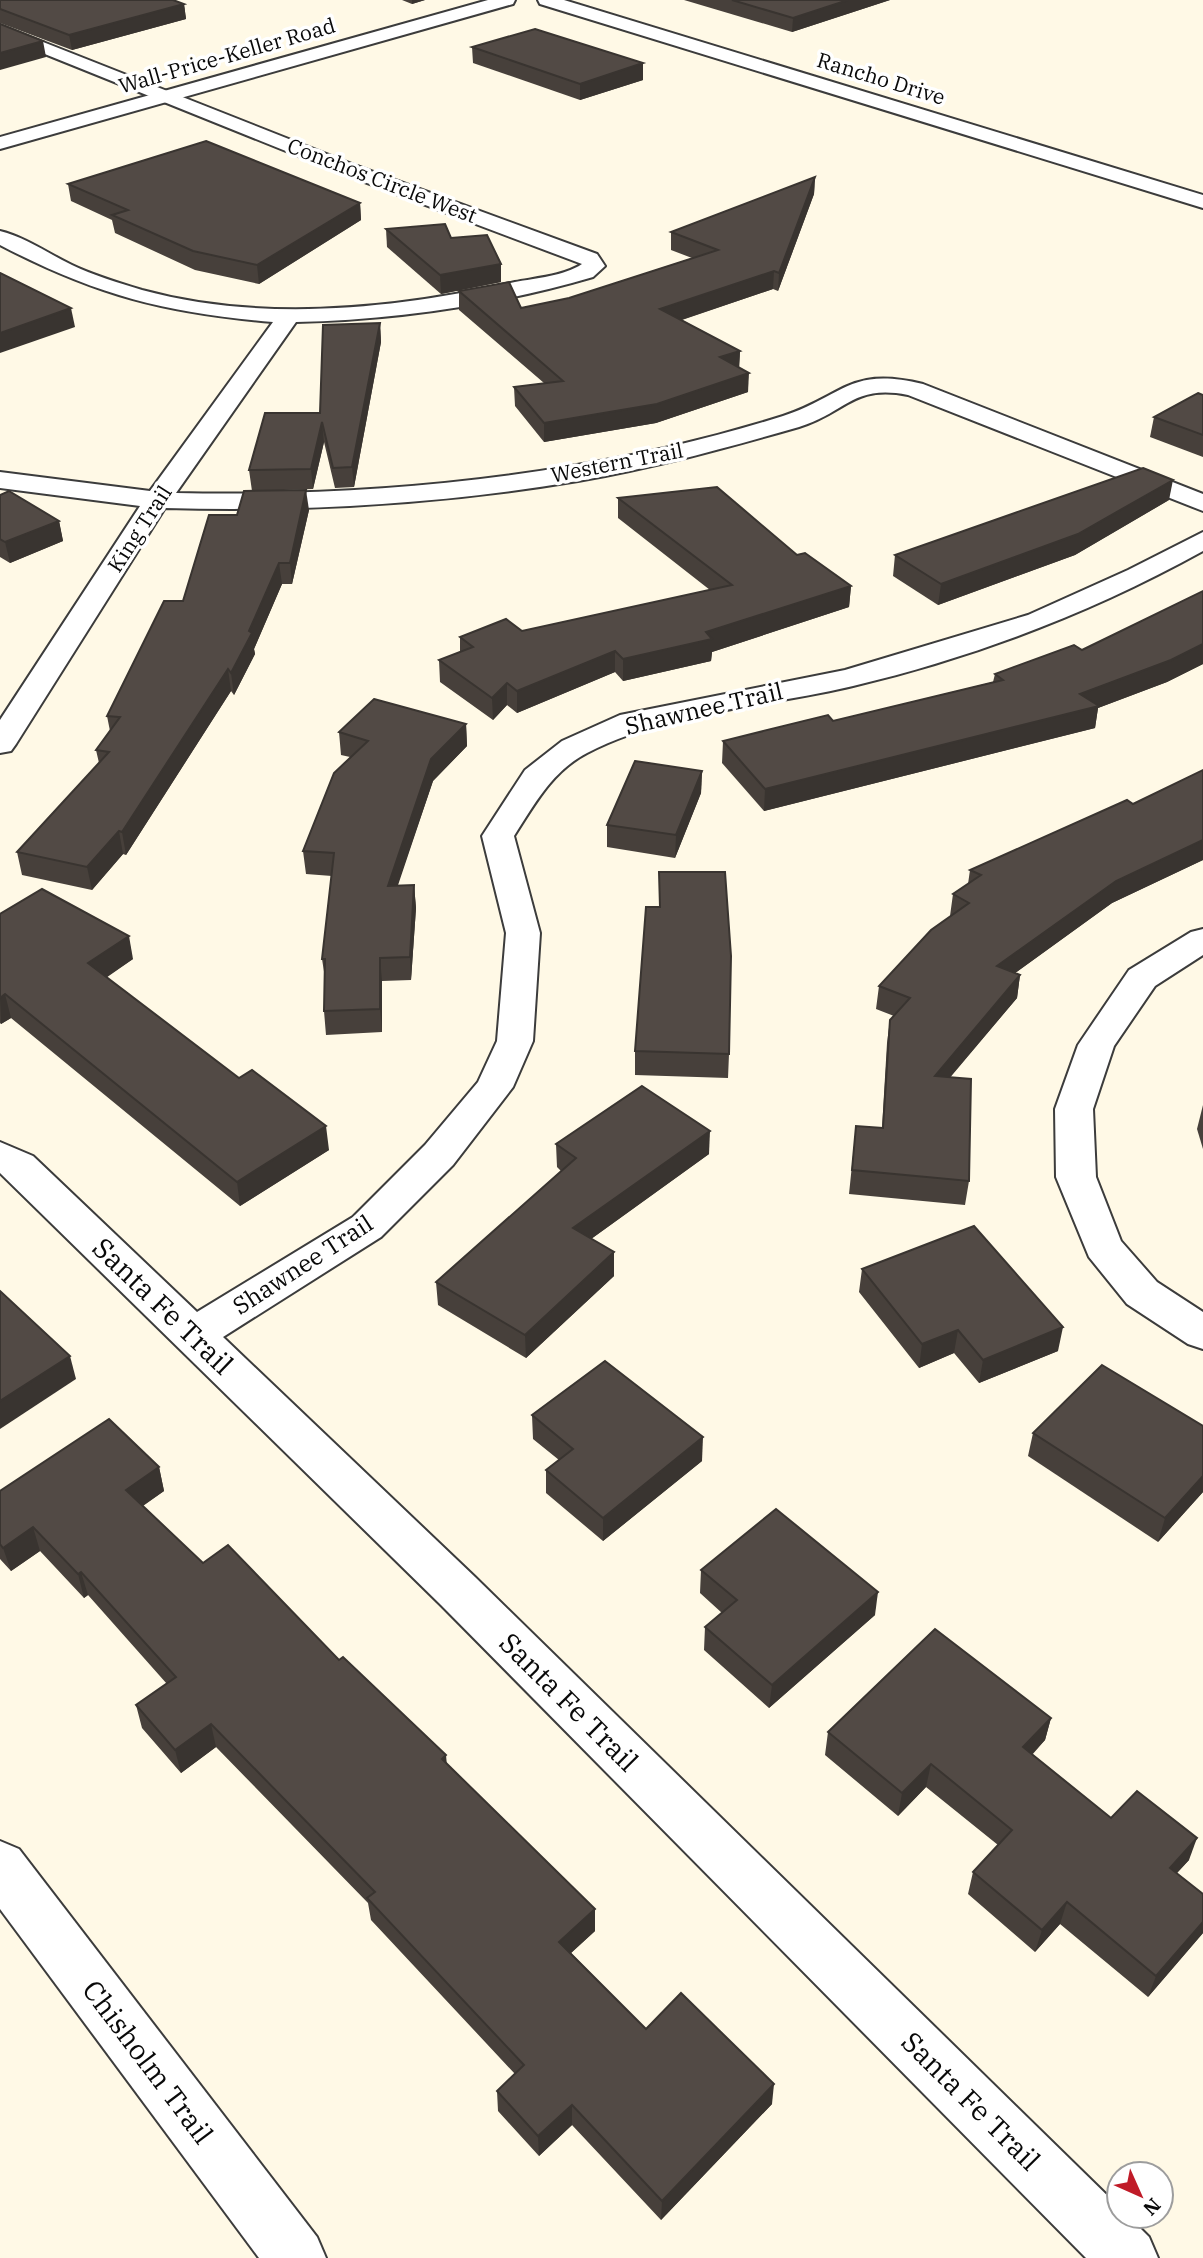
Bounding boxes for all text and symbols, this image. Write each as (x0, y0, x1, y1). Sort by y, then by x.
street label: Wall-Price-Keller Road (115, 11, 339, 99)
street label: Rancho Drive (814, 45, 949, 111)
street label: Conchos Circle West (284, 131, 481, 229)
street label: Western Trail (548, 435, 685, 489)
street label: King Trail (101, 480, 178, 577)
street label: Shawnee Trail (622, 674, 786, 742)
street label: Shawnee Trail (226, 1207, 379, 1321)
street label: Santa Fe Trail (85, 1229, 242, 1382)
street label: Santa Fe Trail (492, 1624, 647, 1779)
street label: Chisholm Trail (75, 1972, 222, 2151)
street label: Santa Fe Trail (894, 2023, 1049, 2178)
north arrow (1105, 2160, 1175, 2230)
text: N (1138, 2193, 1166, 2221)

